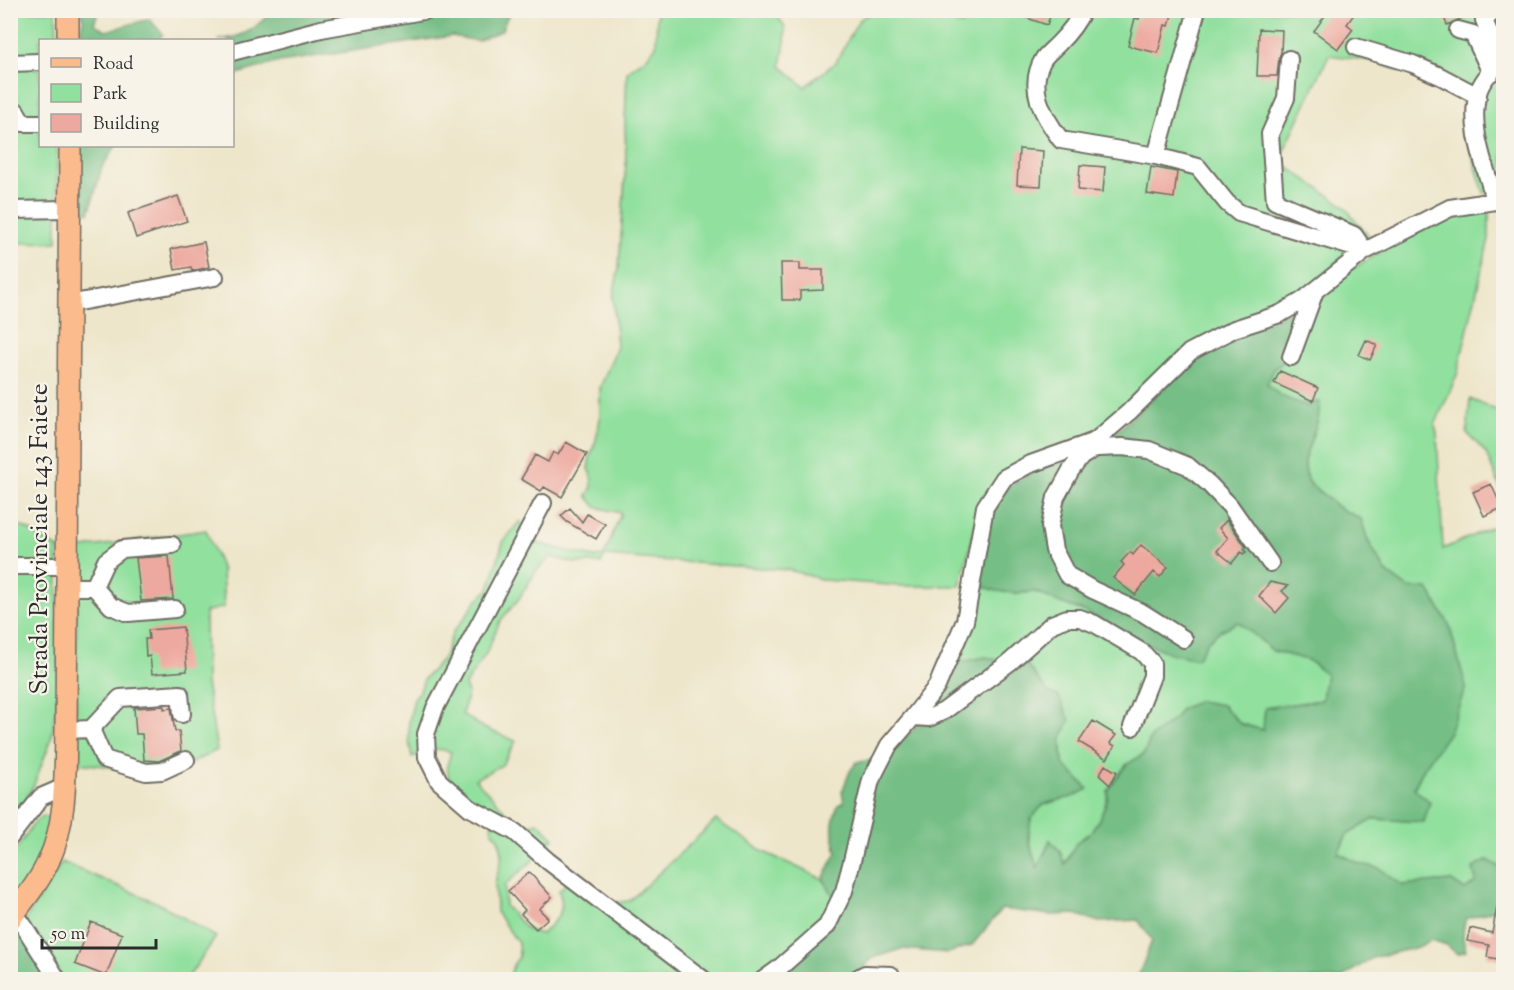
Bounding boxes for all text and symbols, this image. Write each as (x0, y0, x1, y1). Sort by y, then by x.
legend (39, 39, 234, 147)
text: Road (93, 52, 133, 78)
text: Park (93, 82, 128, 108)
text: Building (93, 112, 159, 138)
street label: Strada Provinciale 143 Faiete (22, 383, 59, 695)
scale bar (42, 912, 156, 950)
text: 50 m (50, 922, 86, 948)

